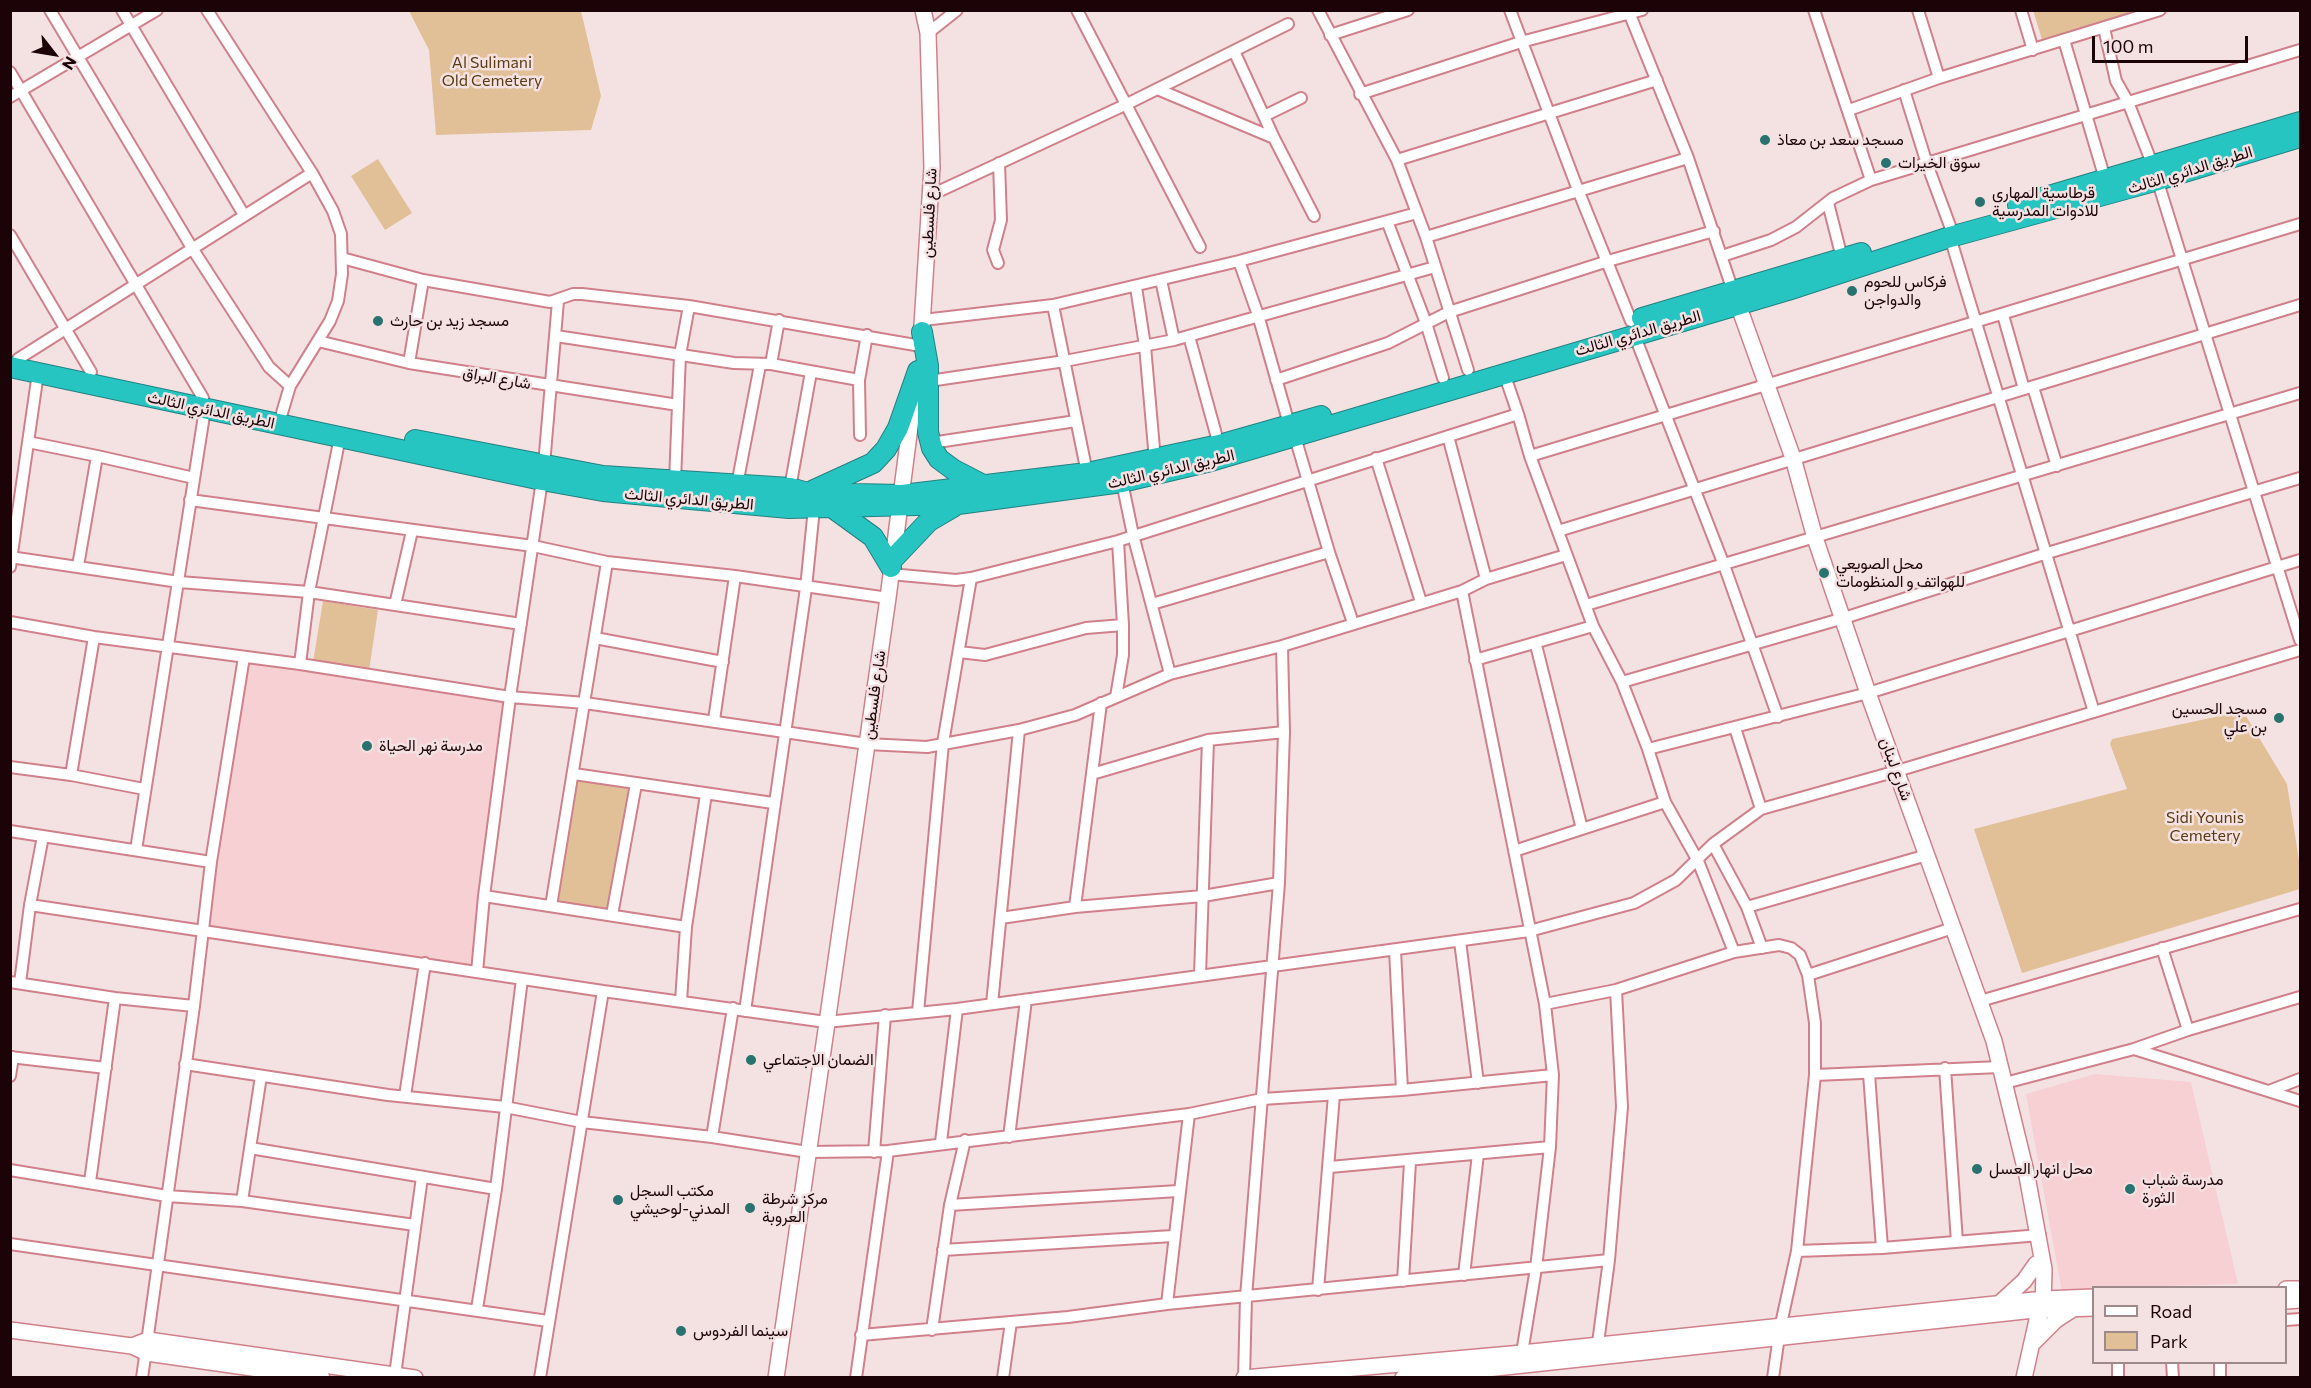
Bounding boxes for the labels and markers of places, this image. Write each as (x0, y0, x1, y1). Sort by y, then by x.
place label: مسجد سعد بن معاذ (1777, 130, 1904, 150)
marker: مسجد سعد بن معاذ (1758, 133, 1772, 147)
place label: سوق الخيرات (1898, 153, 1980, 173)
marker: سوق الخيرات (1879, 156, 1893, 170)
place label: قرطاسية المهاري للادوات المدرسية (1992, 183, 2099, 221)
marker: قرطاسية المهاري للادوات المدرسية (1973, 195, 1987, 209)
place label: فركاس للحوم والدواجن (1864, 272, 1947, 310)
marker: فركاس للحوم والدواجن (1845, 284, 1859, 298)
place label: مسجد زيد بن حارث (390, 311, 509, 331)
marker: مسجد زيد بن حارث (371, 314, 385, 328)
place label: محل الصويعي للهواتف و المنظومات (1836, 554, 1965, 592)
marker: محل الصويعي للهواتف و المنظومات (1817, 566, 1831, 580)
place label: مسجد الحسين بن علي (2172, 699, 2267, 737)
marker: مسجد الحسين بن علي (2272, 711, 2286, 725)
place label: مدرسة نهر الحياة (379, 736, 483, 756)
marker: مدرسة نهر الحياة (360, 739, 374, 753)
place label: الضمان الاجتماعي (763, 1050, 874, 1070)
marker: الضمان الاجتماعي (744, 1053, 758, 1067)
place label: محل انهار العسل (1989, 1159, 2093, 1179)
marker: محل انهار العسل (1970, 1162, 1984, 1176)
place label: مدرسة شباب الثورة (2142, 1170, 2224, 1208)
place label: مكتب السجل المدني-لوحيشي (630, 1181, 730, 1219)
marker: مدرسة شباب الثورة (2123, 1182, 2137, 1196)
place label: مركز شرطة العروبة (762, 1189, 828, 1227)
marker: مكتب السجل المدني-لوحيشي (611, 1193, 625, 1207)
marker: مركز شرطة العروبة (743, 1201, 757, 1215)
place label: سينما الفردوس (693, 1321, 788, 1341)
marker: سينما الفردوس (674, 1324, 688, 1338)

